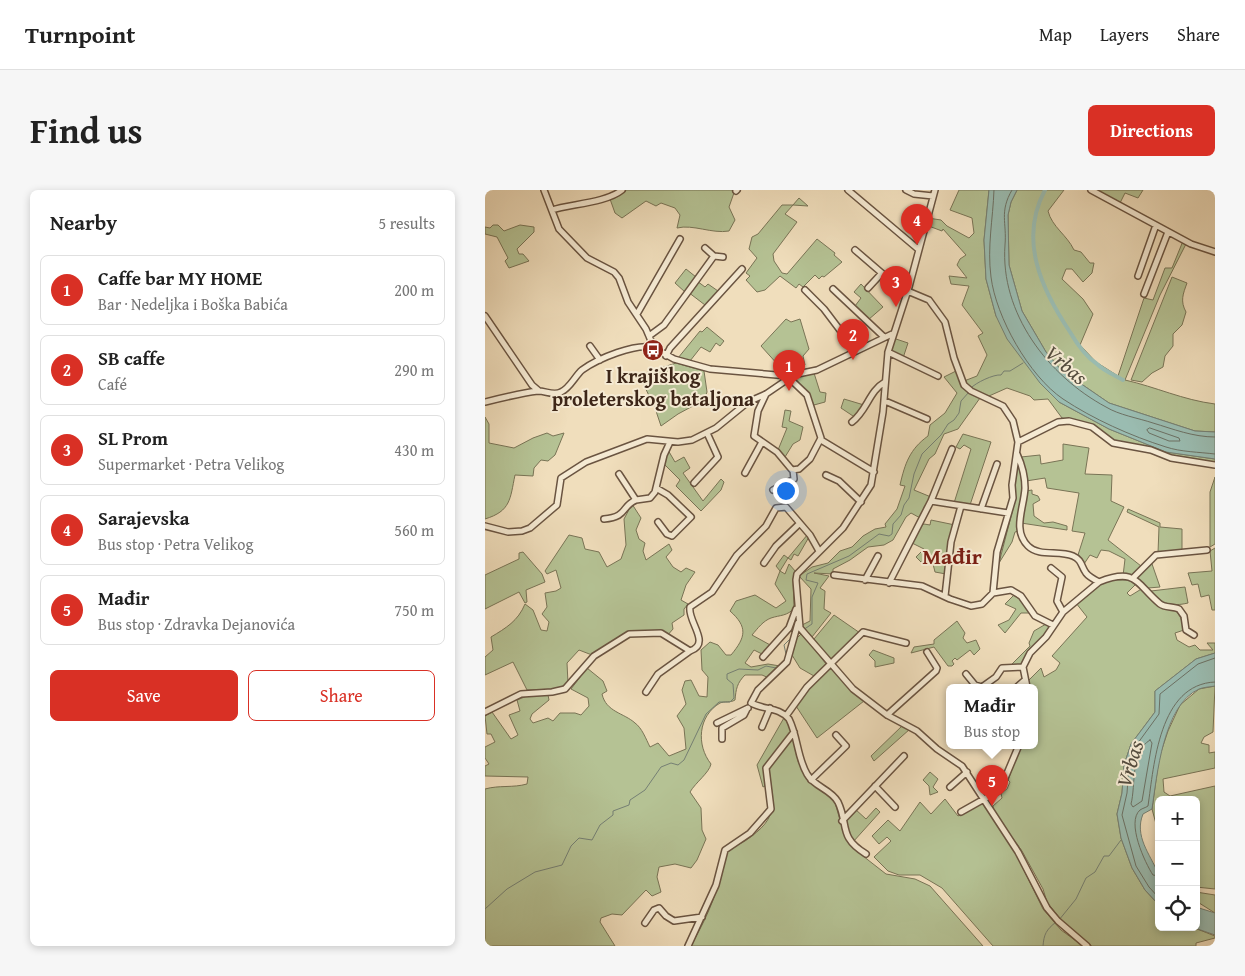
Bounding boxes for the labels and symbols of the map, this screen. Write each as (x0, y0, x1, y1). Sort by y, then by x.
pin: 4 (901, 204, 933, 245)
pin: 3 (880, 266, 912, 307)
pin: 2 (837, 319, 869, 360)
water label: Vrbas (1038, 337, 1095, 392)
bus stop icon: I krajiškog proleterskog bataljona (641, 338, 665, 362)
pin: 1 (773, 350, 805, 391)
place label: I krajiškog proleterskog bataljona (552, 361, 755, 413)
your location (773, 478, 799, 504)
district label: Mađir (922, 540, 982, 572)
water label: Vrbas (1108, 736, 1151, 791)
pin: 5 (976, 765, 1008, 806)

